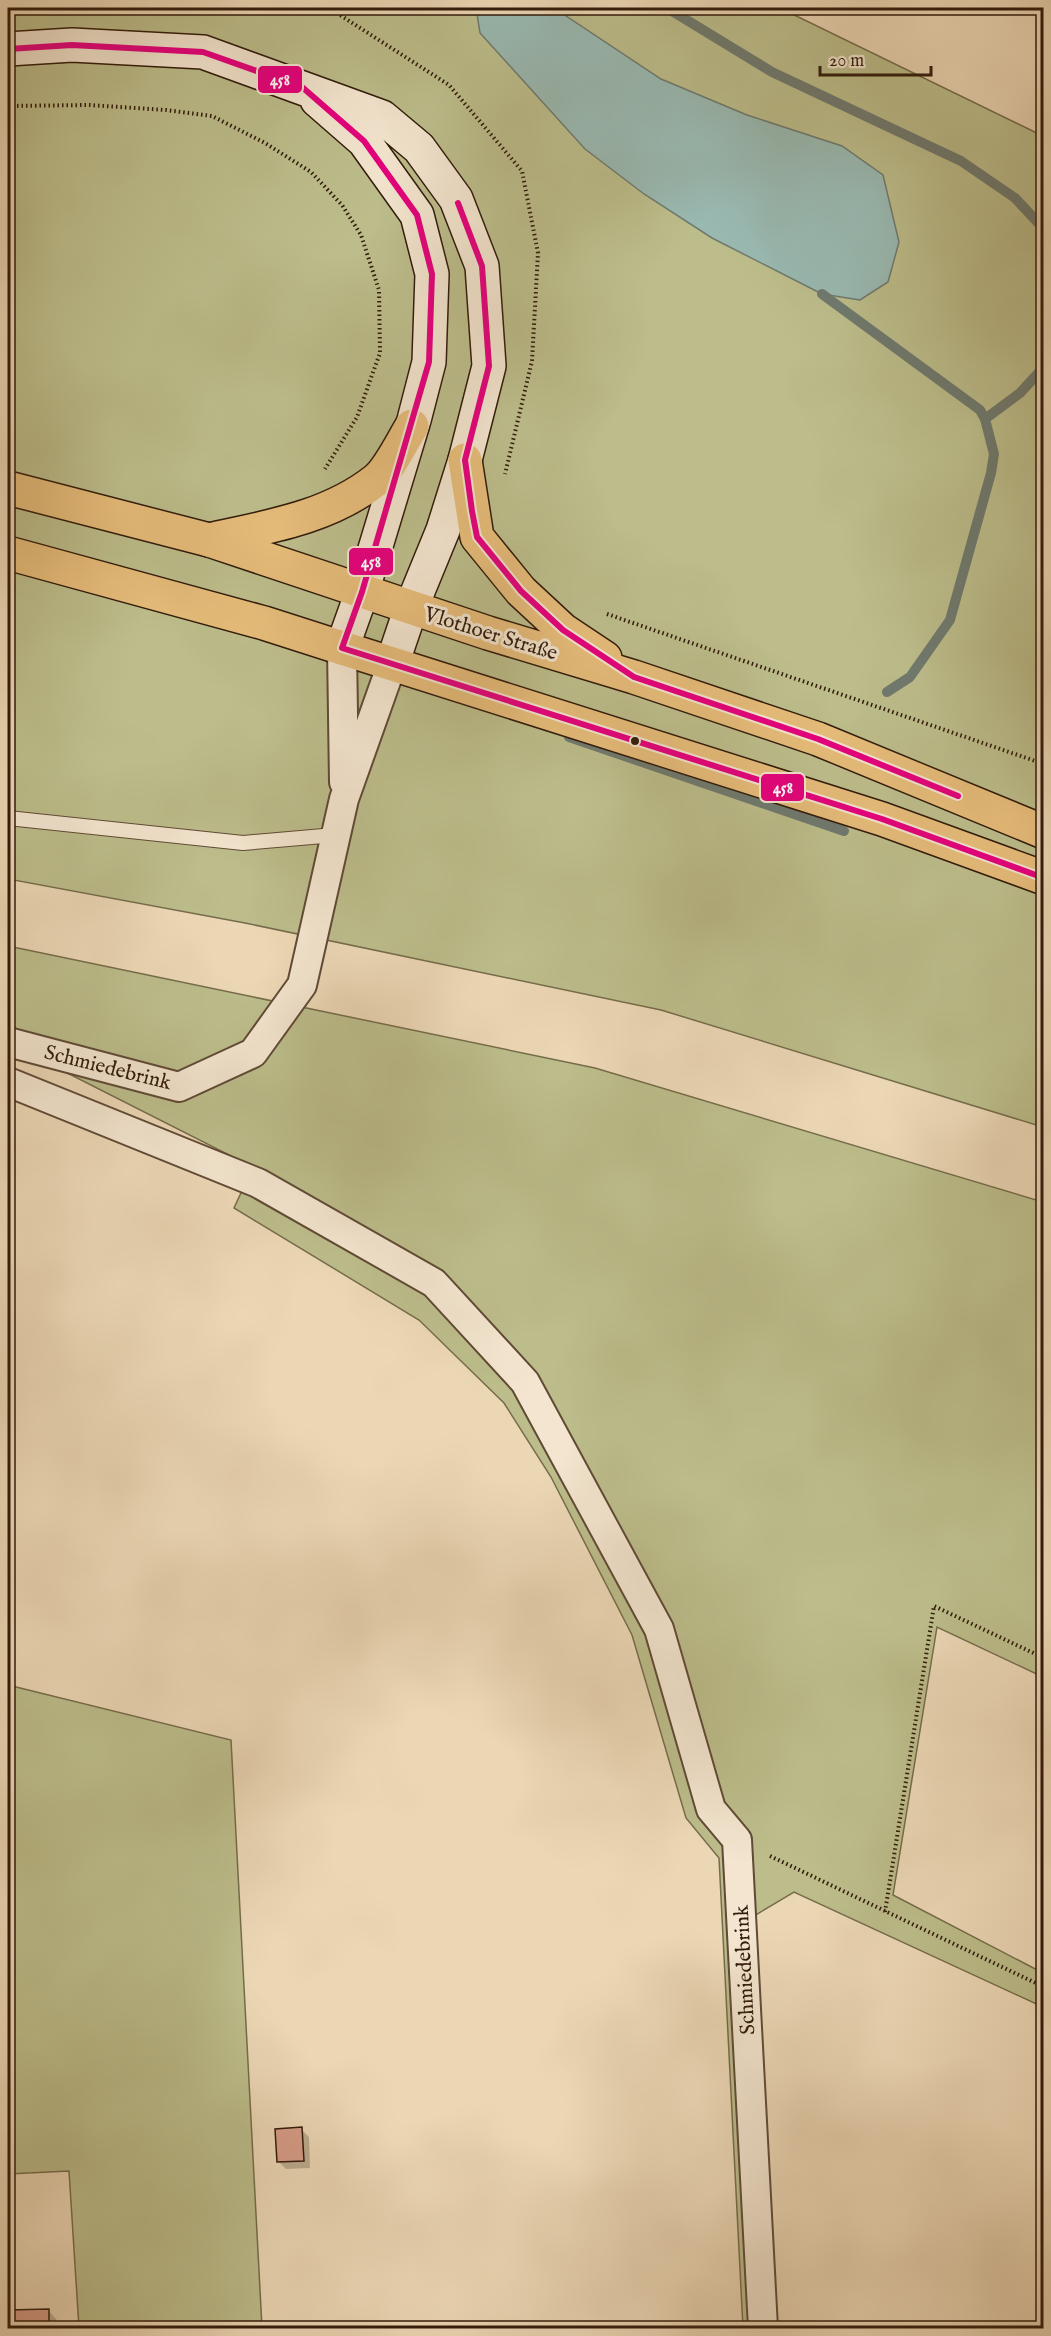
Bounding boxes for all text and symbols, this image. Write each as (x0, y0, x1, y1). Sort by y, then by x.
scale bar (820, 39, 931, 77)
text: 20 m (829, 50, 864, 73)
line badge: 458 (257, 65, 303, 94)
text: 458 (270, 71, 290, 91)
line badge: 458 (348, 547, 394, 576)
text: 458 (361, 553, 381, 573)
street label: Vlothoer Straße (420, 601, 561, 668)
unlabelled marker (629, 735, 641, 747)
line badge: 458 (760, 773, 805, 802)
text: 458 (773, 779, 793, 799)
street label: Schmiedebrink (41, 1040, 175, 1097)
street label: Schmiedebrink (729, 1903, 762, 2036)

